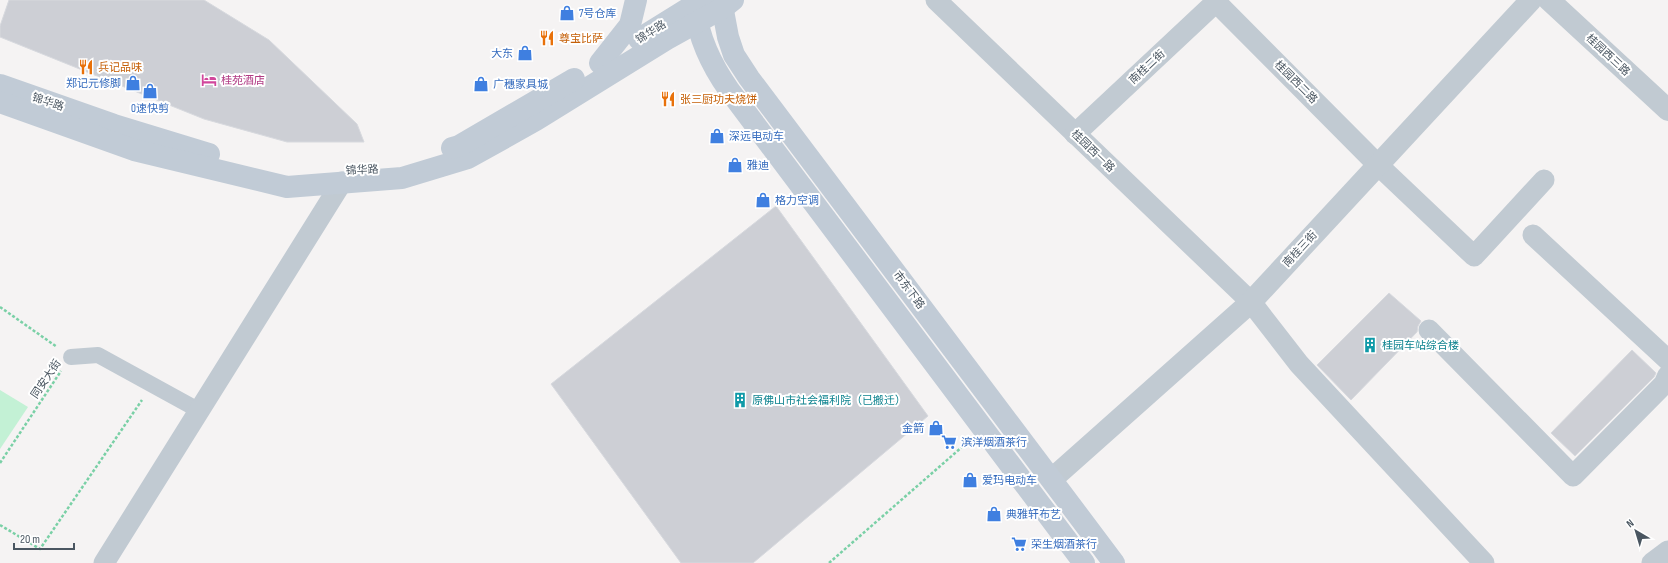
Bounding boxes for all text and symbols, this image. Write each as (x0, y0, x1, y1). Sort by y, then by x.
shop icon: 7号仓库 (558, 4, 576, 22)
place label: 7号仓库 (579, 7, 616, 20)
street label: 锦华路 (634, 18, 668, 46)
restaurant icon: 尊宝比萨 (538, 29, 556, 47)
street label: 桂园西三路 (1583, 31, 1633, 79)
place label: 尊宝比萨 (559, 32, 603, 45)
shop icon: 大东 (516, 44, 534, 62)
place label: 大东 (491, 47, 513, 60)
street label: 南桂二街 (1126, 47, 1168, 87)
restaurant icon: 兵记品味 (77, 58, 95, 76)
street label: 桂园西二路 (1272, 58, 1320, 106)
place label: 兵记品味 (98, 61, 142, 74)
hotel icon: 桂苑酒店 (200, 71, 218, 89)
shop icon: 郑记元修脚 (124, 74, 142, 92)
place label: 桂苑酒店 (221, 74, 265, 87)
shop icon: 广穗家具城 (472, 75, 490, 93)
place label: 郑记元修脚 (66, 77, 121, 90)
place label: 广穗家具城 (493, 78, 548, 91)
shop icon: 0速快剪 (141, 82, 159, 100)
street label: 锦华路 (30, 90, 66, 114)
restaurant icon: 张三厨功夫烧饼 (659, 90, 677, 108)
place label: 张三厨功夫烧饼 (680, 93, 757, 106)
place label: 0速快剪 (131, 102, 169, 115)
shop icon: 深远电动车 (708, 127, 726, 145)
street label: 桂园西一路 (1069, 127, 1117, 175)
place label: 深远电动车 (729, 130, 784, 143)
shop icon: 雅迪 (726, 156, 744, 174)
place label: 雅迪 (747, 159, 769, 172)
street label: 锦华路 (345, 163, 379, 177)
shop icon: 格力空调 (754, 191, 772, 209)
place label: 格力空调 (775, 194, 819, 207)
street label: 南桂三街 (1280, 228, 1320, 270)
street label: 市东下路 (891, 269, 927, 311)
building icon: 桂园车站综合楼 (1361, 336, 1379, 354)
place label: 桂园车站综合楼 (1382, 339, 1459, 352)
street label: 同安大街 (28, 357, 64, 401)
building icon: 原佛山市社会福利院（已搬迁） (731, 391, 749, 409)
place label: 原佛山市社会福利院（已搬迁） (752, 394, 906, 407)
shop icon: 金箭 (927, 419, 945, 437)
place label: 金箭 (902, 422, 924, 435)
supermarket icon: 滨洋烟酒茶行 (940, 433, 958, 451)
place label: 滨洋烟酒茶行 (961, 436, 1027, 449)
shop icon: 爱玛电动车 (961, 471, 979, 489)
place label: 爱玛电动车 (982, 474, 1037, 487)
shop icon: 典雅轩布艺 (985, 505, 1003, 523)
place label: 典雅轩布艺 (1006, 508, 1061, 521)
north arrow (1616, 511, 1656, 551)
text: N (1624, 517, 1637, 530)
scale bar (14, 525, 74, 551)
text: 20 m (20, 532, 40, 547)
supermarket icon: 荣生烟酒茶行 (1010, 535, 1028, 553)
place label: 荣生烟酒茶行 (1031, 538, 1097, 551)

